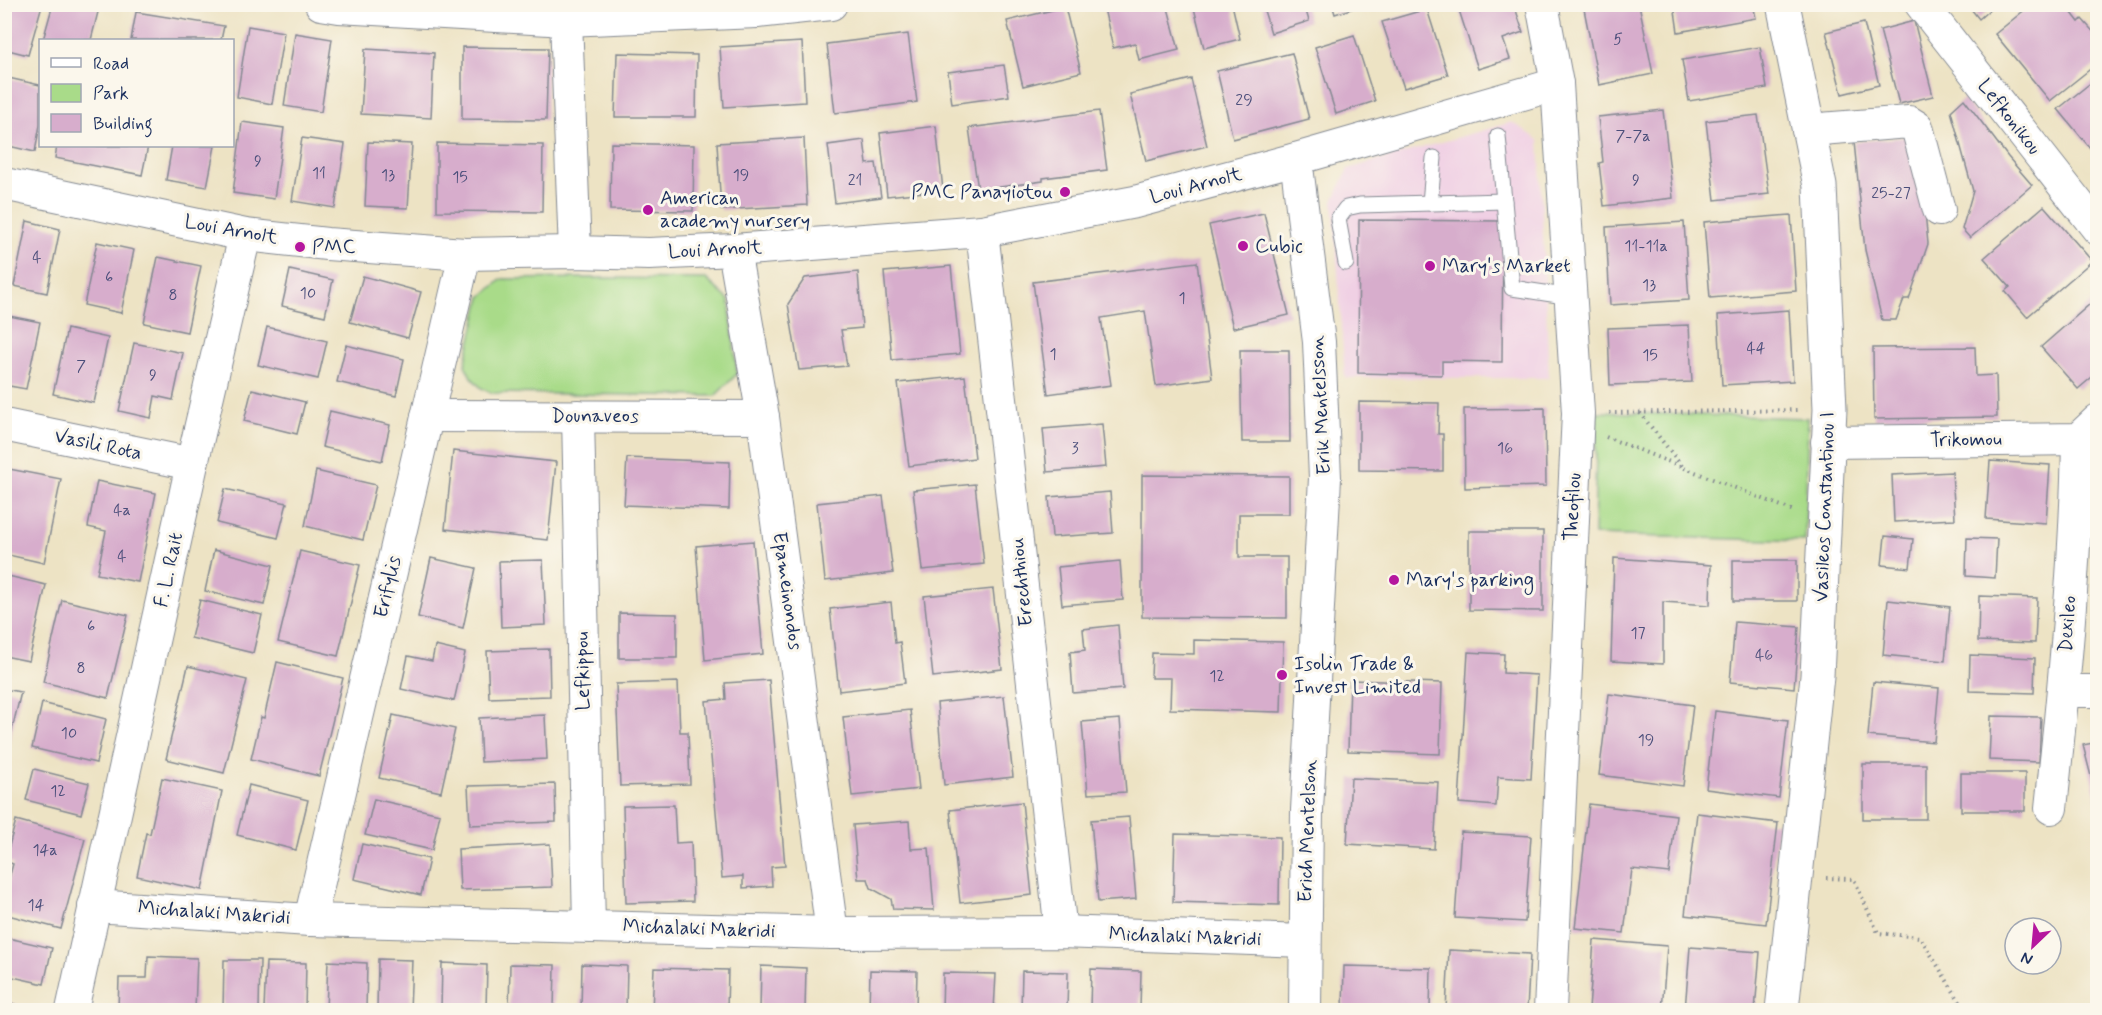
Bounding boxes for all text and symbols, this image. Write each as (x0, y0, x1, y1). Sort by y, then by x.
house number: 5 (1613, 29, 1623, 50)
legend (39, 39, 234, 147)
text: Road (93, 52, 129, 76)
street label: Lefkonikou (1971, 73, 2047, 161)
text: Park (93, 82, 129, 106)
house number: 29 (1235, 90, 1253, 111)
text: Building (93, 112, 153, 138)
house number: 7-7a (1616, 126, 1650, 147)
house number: 9 (254, 151, 262, 172)
street label: Loui Arnolt (1147, 161, 1245, 211)
house number: 11 (312, 163, 326, 184)
house number: 13 (381, 165, 395, 186)
house number: 19 (733, 165, 749, 186)
house number: 15 (452, 167, 468, 188)
house number: 21 (848, 170, 862, 191)
house number: 9 (1632, 170, 1640, 191)
place label: PMC Panayiotou (911, 179, 1053, 206)
house number: 25-27 (1871, 183, 1911, 204)
place label: American academy nursery (660, 185, 810, 235)
marker: PMC Panayiotou (1058, 185, 1072, 199)
marker: American academy nursery (641, 203, 655, 217)
street label: Loui Arnolt (182, 209, 280, 251)
place label: Cubic (1255, 233, 1303, 260)
place label: PMC (312, 234, 356, 261)
street label: Loui Arnolt (667, 234, 763, 266)
house number: 11-11a (1624, 236, 1668, 257)
marker: Cubic (1236, 239, 1250, 253)
marker: PMC (293, 240, 307, 254)
house number: 4 (32, 247, 42, 268)
place label: Mary's Market (1442, 253, 1571, 280)
marker: Mary's Market (1423, 259, 1437, 273)
house number: 6 (105, 267, 113, 288)
house number: 13 (1642, 275, 1656, 296)
house number: 10 (300, 283, 316, 304)
house number: 8 (168, 285, 178, 306)
house number: 1 (1178, 288, 1186, 309)
street label: Erik Mentelsson (1304, 334, 1338, 475)
house number: 44 (1746, 338, 1766, 359)
house number: 1 (1049, 344, 1057, 365)
house number: 15 (1642, 345, 1658, 366)
house number: 7 (76, 356, 86, 377)
house number: 9 (149, 365, 157, 386)
street label: Dounaveos (551, 403, 639, 430)
street label: Vasileos Constantinou I (1808, 411, 1842, 603)
street label: Vasili Rota (52, 423, 144, 467)
street label: Trikomou (1930, 426, 2002, 454)
house number: 3 (1071, 438, 1079, 459)
house number: 16 (1497, 438, 1513, 459)
street label: Theofilou (1558, 472, 1588, 542)
house number: 4a (113, 500, 131, 521)
street label: F. L. Rait (148, 530, 190, 610)
street label: Epameinondos (765, 530, 809, 652)
street label: Erechthiou (1004, 536, 1040, 628)
house number: 4 (117, 546, 127, 567)
street label: Erifylis (368, 553, 408, 621)
place label: Mary's parking (1406, 567, 1534, 595)
marker: Mary's parking (1387, 573, 1401, 587)
street label: Dexileo (2053, 595, 2083, 653)
house number: 6 (87, 616, 95, 637)
house number: 17 (1630, 623, 1646, 644)
street label: Lefkippou (569, 631, 597, 711)
house number: 46 (1755, 645, 1773, 666)
place label: Isolin Trade & Invest Limited (1294, 651, 1421, 701)
house number: 8 (76, 658, 86, 679)
house number: 12 (1209, 666, 1225, 687)
marker: Isolin Trade & Invest Limited (1275, 668, 1289, 682)
house number: 10 (61, 723, 77, 744)
house number: 19 (1638, 730, 1654, 751)
street label: Erich Mentelson (1292, 759, 1324, 903)
house number: 12 (50, 781, 66, 802)
house number: 14a (32, 840, 58, 861)
street label: Michalaki Makridi (137, 894, 291, 932)
house number: 14 (28, 895, 45, 916)
street label: Michalaki Makridi (622, 913, 776, 945)
north arrow (2003, 916, 2063, 976)
street label: Michalaki Makridi (1108, 921, 1262, 953)
text: N (2018, 946, 2036, 970)

